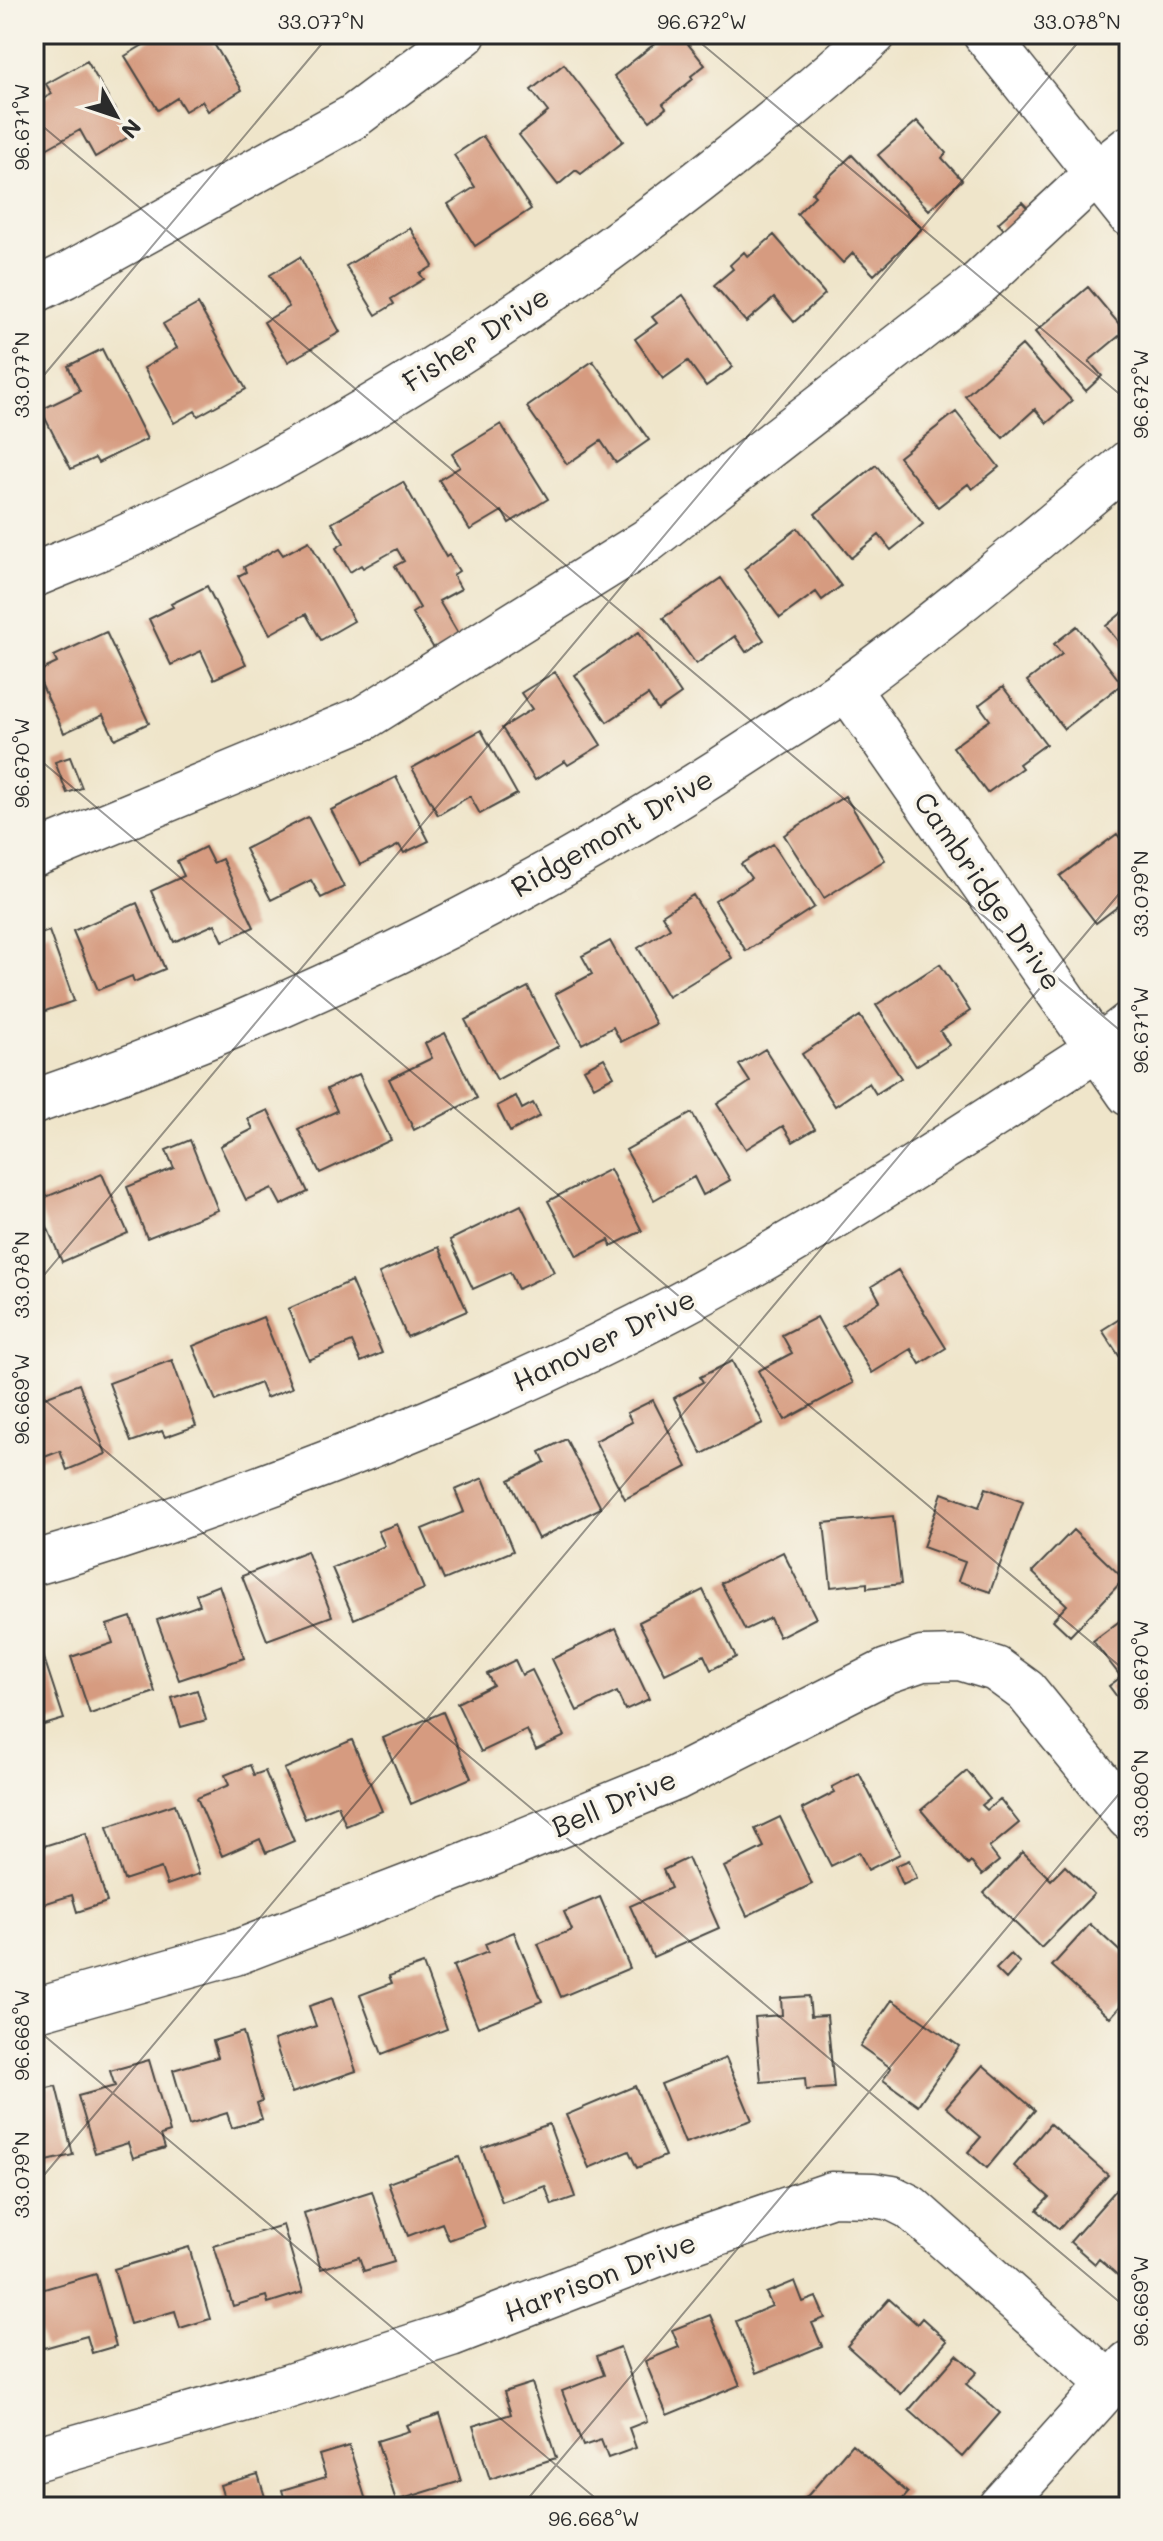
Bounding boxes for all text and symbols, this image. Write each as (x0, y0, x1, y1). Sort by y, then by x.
text: 33.077°N (278, 8, 364, 34)
text: 96.672°W (657, 8, 747, 34)
text: 33.078°N (1033, 8, 1121, 34)
north arrow (76, 76, 156, 156)
text: 96.671°W (8, 83, 34, 171)
text: N (115, 113, 148, 145)
street label: Fisher Drive (395, 277, 556, 399)
text: 33.077°N (8, 332, 34, 418)
text: 96.672°W (1127, 349, 1153, 439)
text: 96.670°W (8, 718, 34, 808)
street label: Ridgemont Drive (504, 760, 719, 905)
street label: Cambridge Drive (907, 784, 1071, 997)
text: 33.079°N (1127, 850, 1153, 938)
text: 96.671°W (1127, 986, 1153, 1074)
text: 33.078°N (8, 1231, 34, 1319)
street label: Hanover Drive (506, 1279, 701, 1399)
text: 96.669°W (8, 1353, 34, 1445)
text: 96.670°W (1127, 1620, 1153, 1710)
text: 33.080°N (1127, 1750, 1153, 1838)
street label: Bell Drive (546, 1760, 681, 1844)
text: 96.668°W (8, 1989, 34, 2081)
text: 33.079°N (8, 2131, 34, 2219)
street label: Harrison Drive (499, 2223, 701, 2329)
text: 96.669°W (1127, 2255, 1153, 2347)
text: 96.668°W (548, 2505, 640, 2531)

